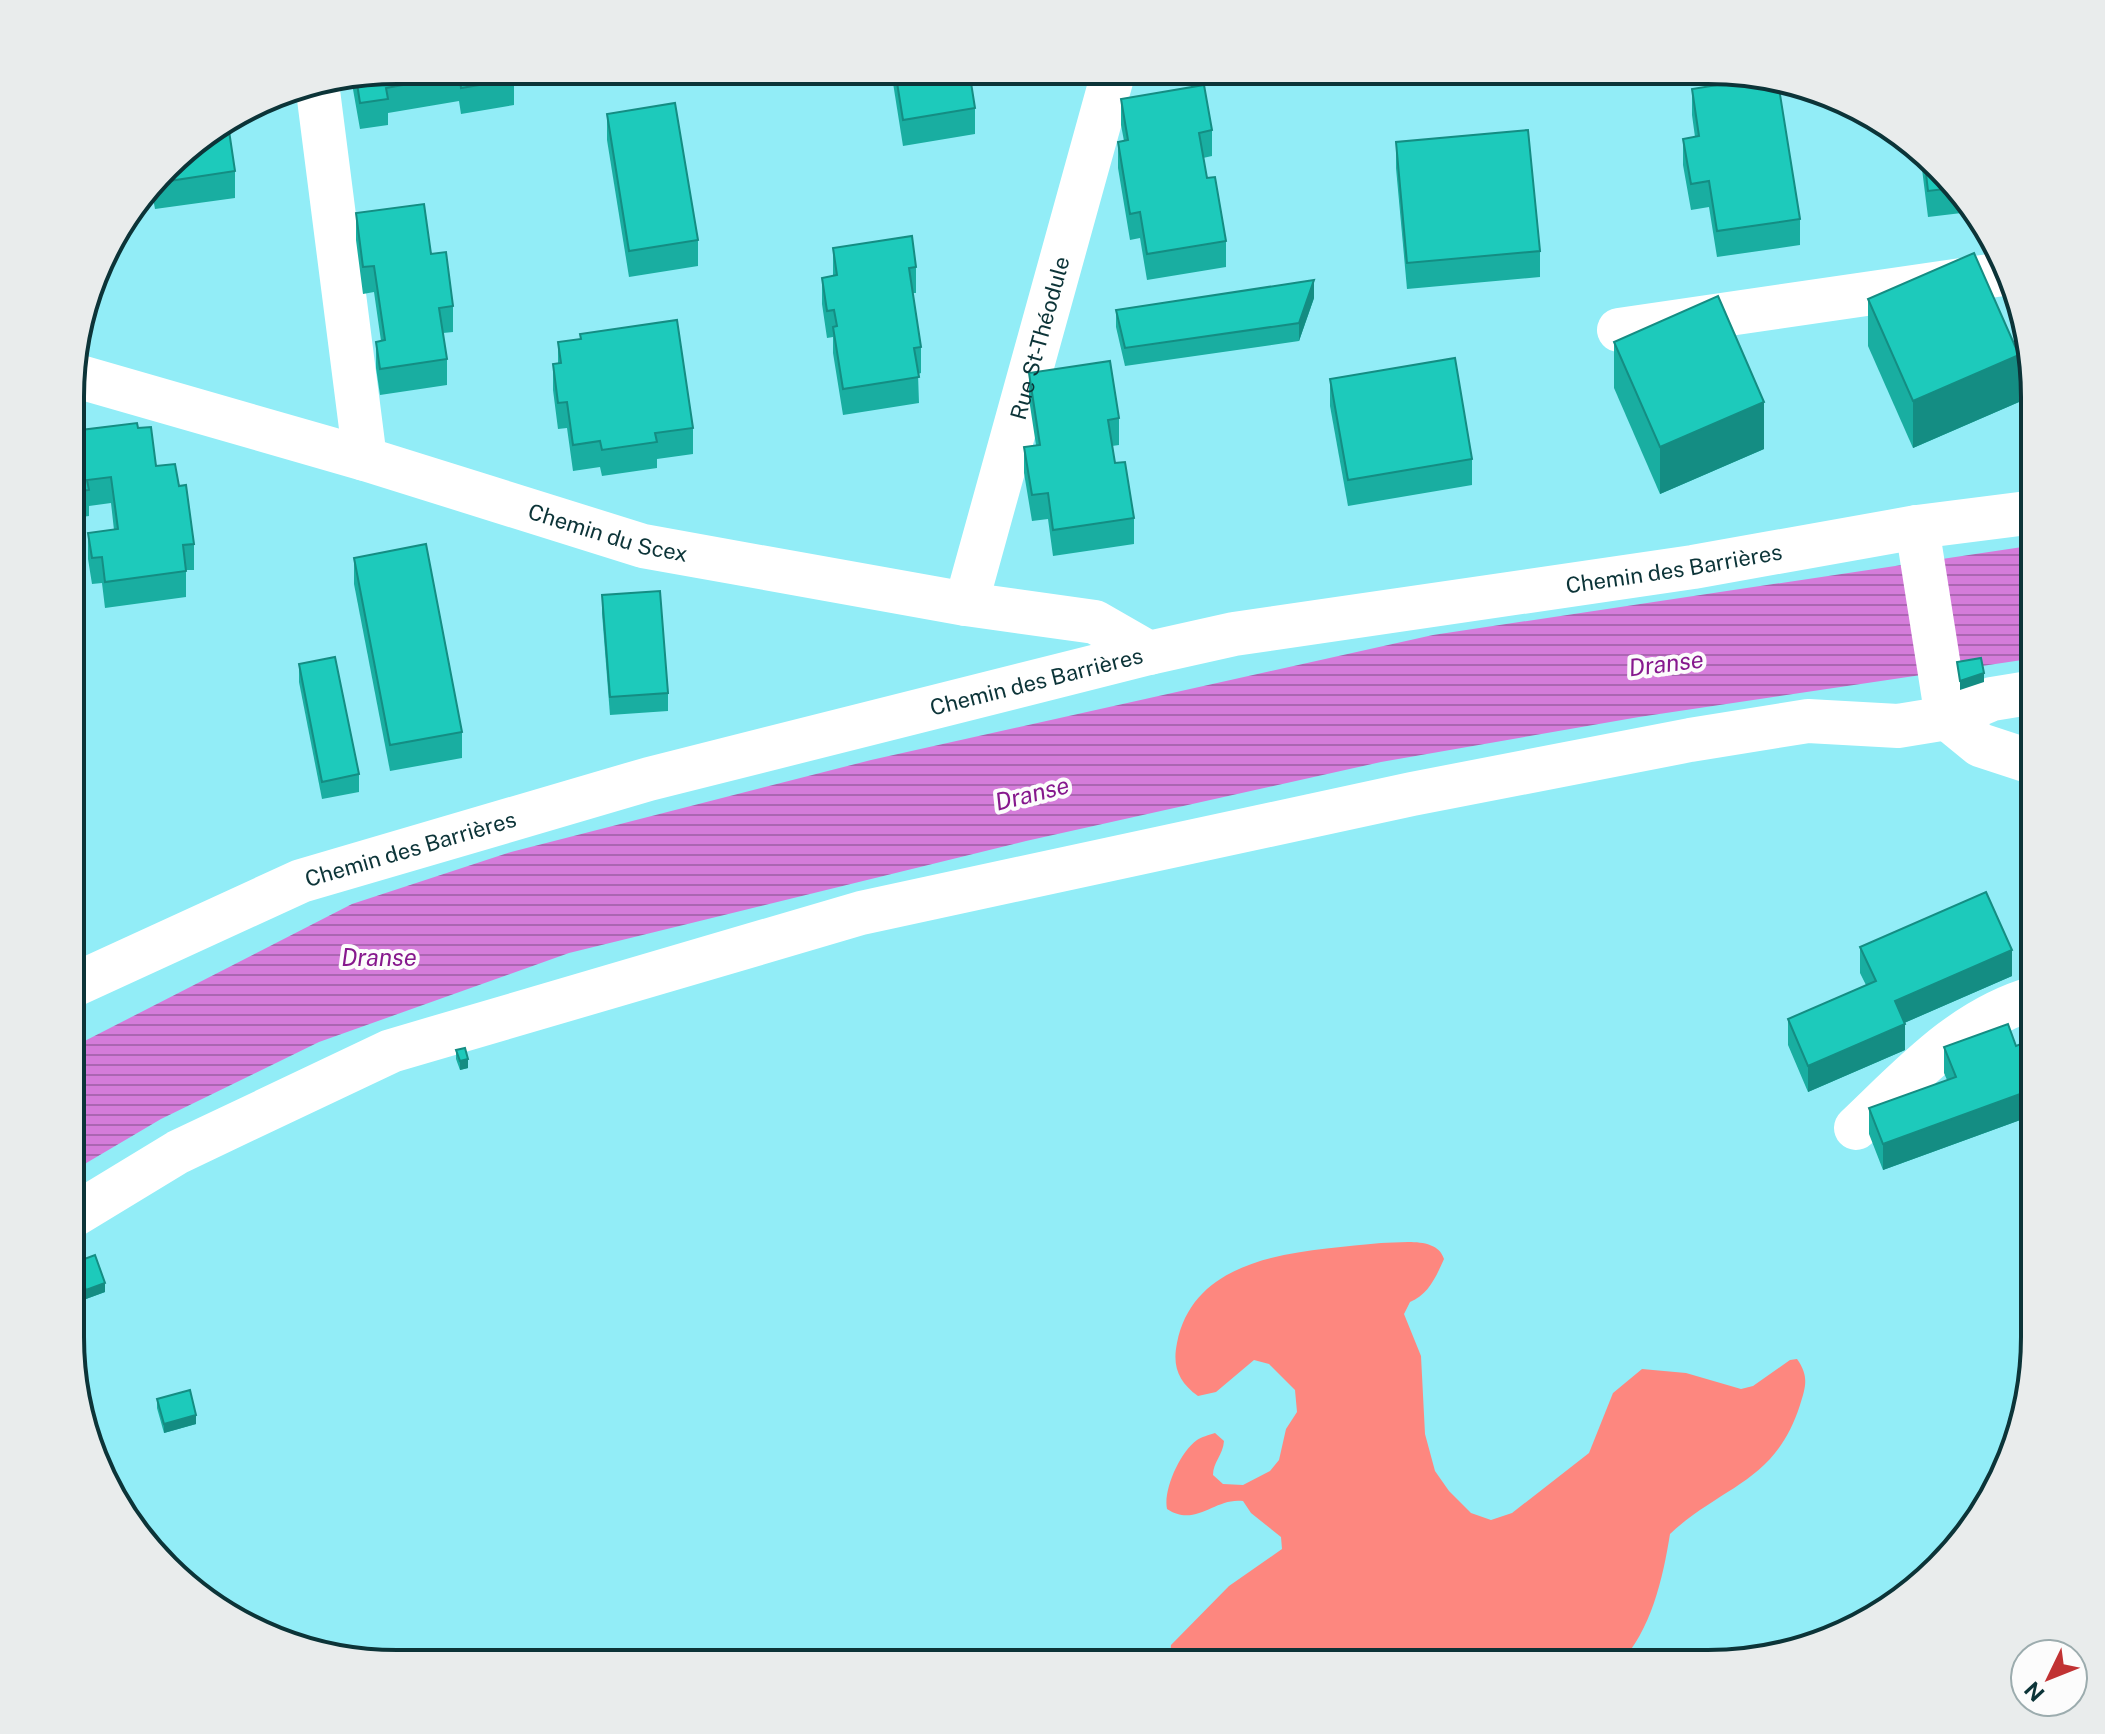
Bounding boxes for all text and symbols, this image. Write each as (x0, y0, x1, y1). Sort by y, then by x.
street label: Rue St-Théodule (1005, 253, 1075, 423)
street label: Chemin du Scex (525, 498, 690, 567)
street label: Chemin des Barrières (1564, 538, 1784, 598)
street label: Chemin des Barrières (927, 642, 1146, 721)
water label: Dranse (1627, 645, 1705, 681)
water label: Dranse (992, 770, 1072, 816)
street label: Chemin des Barrières (302, 806, 519, 892)
water label: Dranse (341, 943, 417, 971)
north arrow (2009, 1638, 2089, 1718)
text: N (2019, 1676, 2050, 1707)

